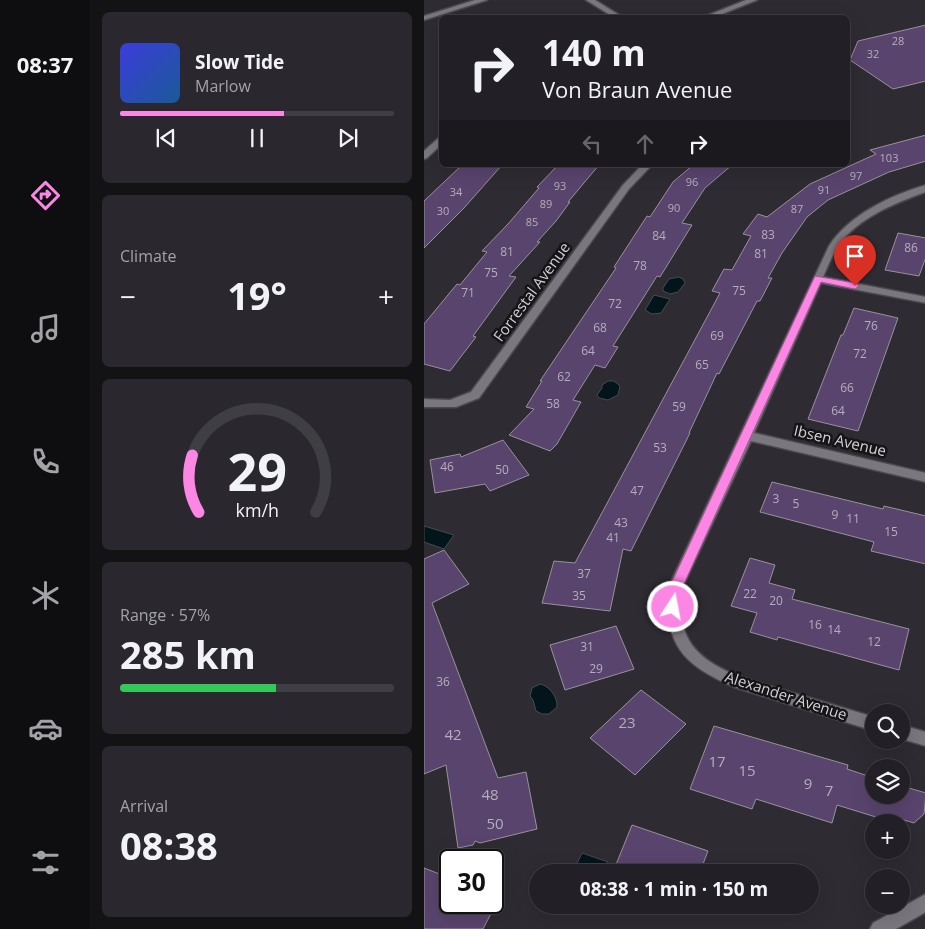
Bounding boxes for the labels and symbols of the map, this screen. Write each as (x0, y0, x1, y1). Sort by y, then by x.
house number: 28 (892, 33, 904, 48)
house number: 32 (867, 46, 879, 61)
house number: 103 (880, 150, 898, 165)
house number: 97 (850, 168, 862, 183)
house number: 96 (686, 174, 698, 189)
house number: 93 (554, 178, 566, 193)
house number: 91 (818, 182, 830, 197)
house number: 34 (450, 184, 463, 199)
house number: 89 (540, 196, 552, 211)
house number: 90 (668, 200, 680, 215)
house number: 87 (791, 201, 803, 216)
house number: 30 (437, 203, 449, 218)
house number: 85 (526, 214, 538, 229)
house number: 83 (761, 226, 775, 243)
house number: 84 (652, 227, 666, 244)
pin (834, 235, 876, 286)
street label: Forrestal Avenue (488, 238, 574, 345)
house number: 86 (904, 239, 918, 256)
house number: 81 (500, 243, 514, 260)
house number: 81 (754, 245, 768, 262)
house number: 78 (633, 257, 647, 274)
house number: 75 (484, 264, 498, 281)
house number: 75 (732, 282, 746, 299)
house number: 71 (461, 284, 475, 301)
house number: 72 (608, 295, 622, 312)
house number: 76 (864, 317, 878, 334)
house number: 68 (593, 319, 607, 336)
house number: 69 (710, 327, 724, 344)
house number: 64 (581, 342, 595, 359)
house number: 72 (853, 345, 867, 362)
house number: 65 (695, 356, 709, 373)
house number: 62 (557, 368, 571, 385)
house number: 66 (840, 379, 854, 396)
house number: 58 (546, 395, 560, 412)
house number: 59 (672, 398, 686, 415)
house number: 64 (831, 402, 845, 419)
street label: Ibsen Avenue (792, 420, 888, 460)
house number: 53 (653, 439, 667, 456)
house number: 46 (440, 458, 454, 475)
house number: 50 (495, 461, 509, 478)
house number: 47 (630, 482, 644, 499)
house number: 3 (773, 490, 780, 507)
house number: 5 (793, 495, 800, 512)
house number: 9 (832, 506, 839, 523)
house number: 11 (846, 510, 860, 527)
house number: 43 (614, 514, 628, 531)
house number: 15 (884, 523, 898, 540)
house number: 41 (606, 529, 620, 546)
house number: 37 (577, 565, 591, 582)
position arrow (646, 580, 698, 632)
house number: 22 (743, 585, 757, 602)
house number: 35 (572, 587, 586, 604)
house number: 20 (769, 592, 783, 609)
house number: 16 (808, 616, 822, 633)
house number: 14 (827, 621, 841, 638)
house number: 12 (867, 633, 881, 650)
house number: 31 (580, 638, 594, 655)
house number: 29 (589, 660, 603, 677)
street label: Alexander Avenue (723, 666, 850, 724)
house number: 36 (436, 673, 450, 690)
house number: 23 (618, 712, 636, 732)
house number: 42 (444, 724, 462, 744)
house number: 17 (708, 751, 726, 771)
house number: 15 (738, 760, 756, 780)
house number: 9 (804, 773, 812, 793)
house number: 7 (825, 780, 833, 800)
house number: 48 (481, 784, 499, 804)
house number: 50 (486, 813, 504, 833)
speed limit sign: 30 (439, 849, 504, 914)

